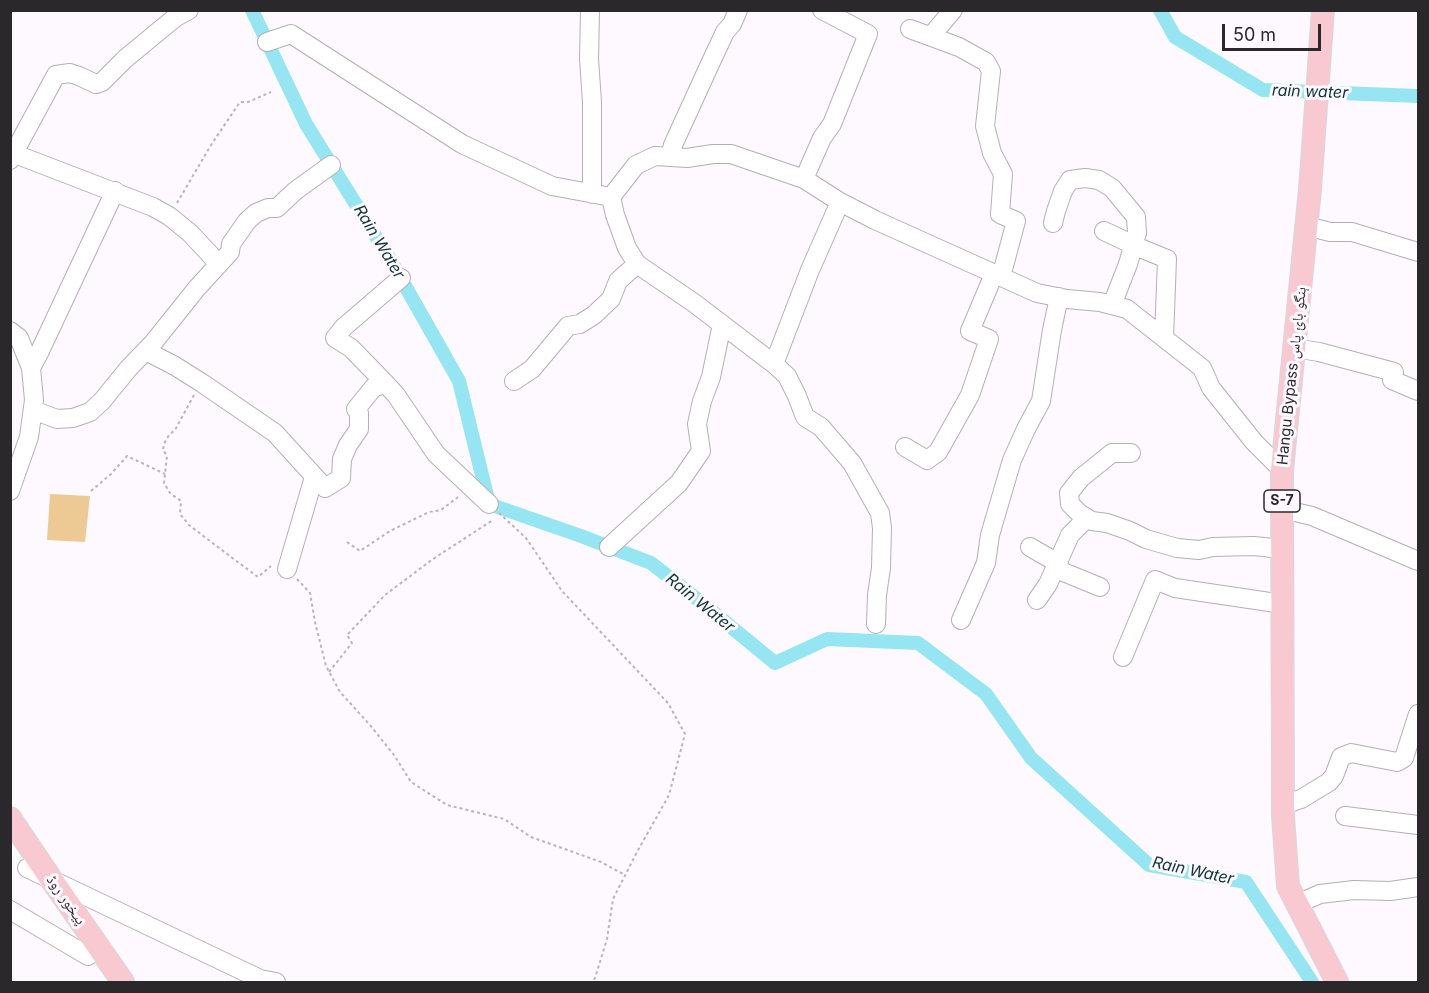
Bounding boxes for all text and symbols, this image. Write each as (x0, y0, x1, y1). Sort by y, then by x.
scale bar (1225, 12, 1324, 50)
text: 50 m (1233, 24, 1276, 45)
water label: rain water (1271, 81, 1349, 103)
water label: Rain Water (349, 202, 409, 282)
street label: Hangu Bypass ہنگو بائ پاس (1274, 286, 1310, 466)
road number: S-7 (1264, 490, 1300, 512)
water label: Rain Water (662, 569, 738, 637)
water label: Rain Water (1150, 853, 1236, 889)
street label: پیخور روڈ (42, 872, 90, 928)

